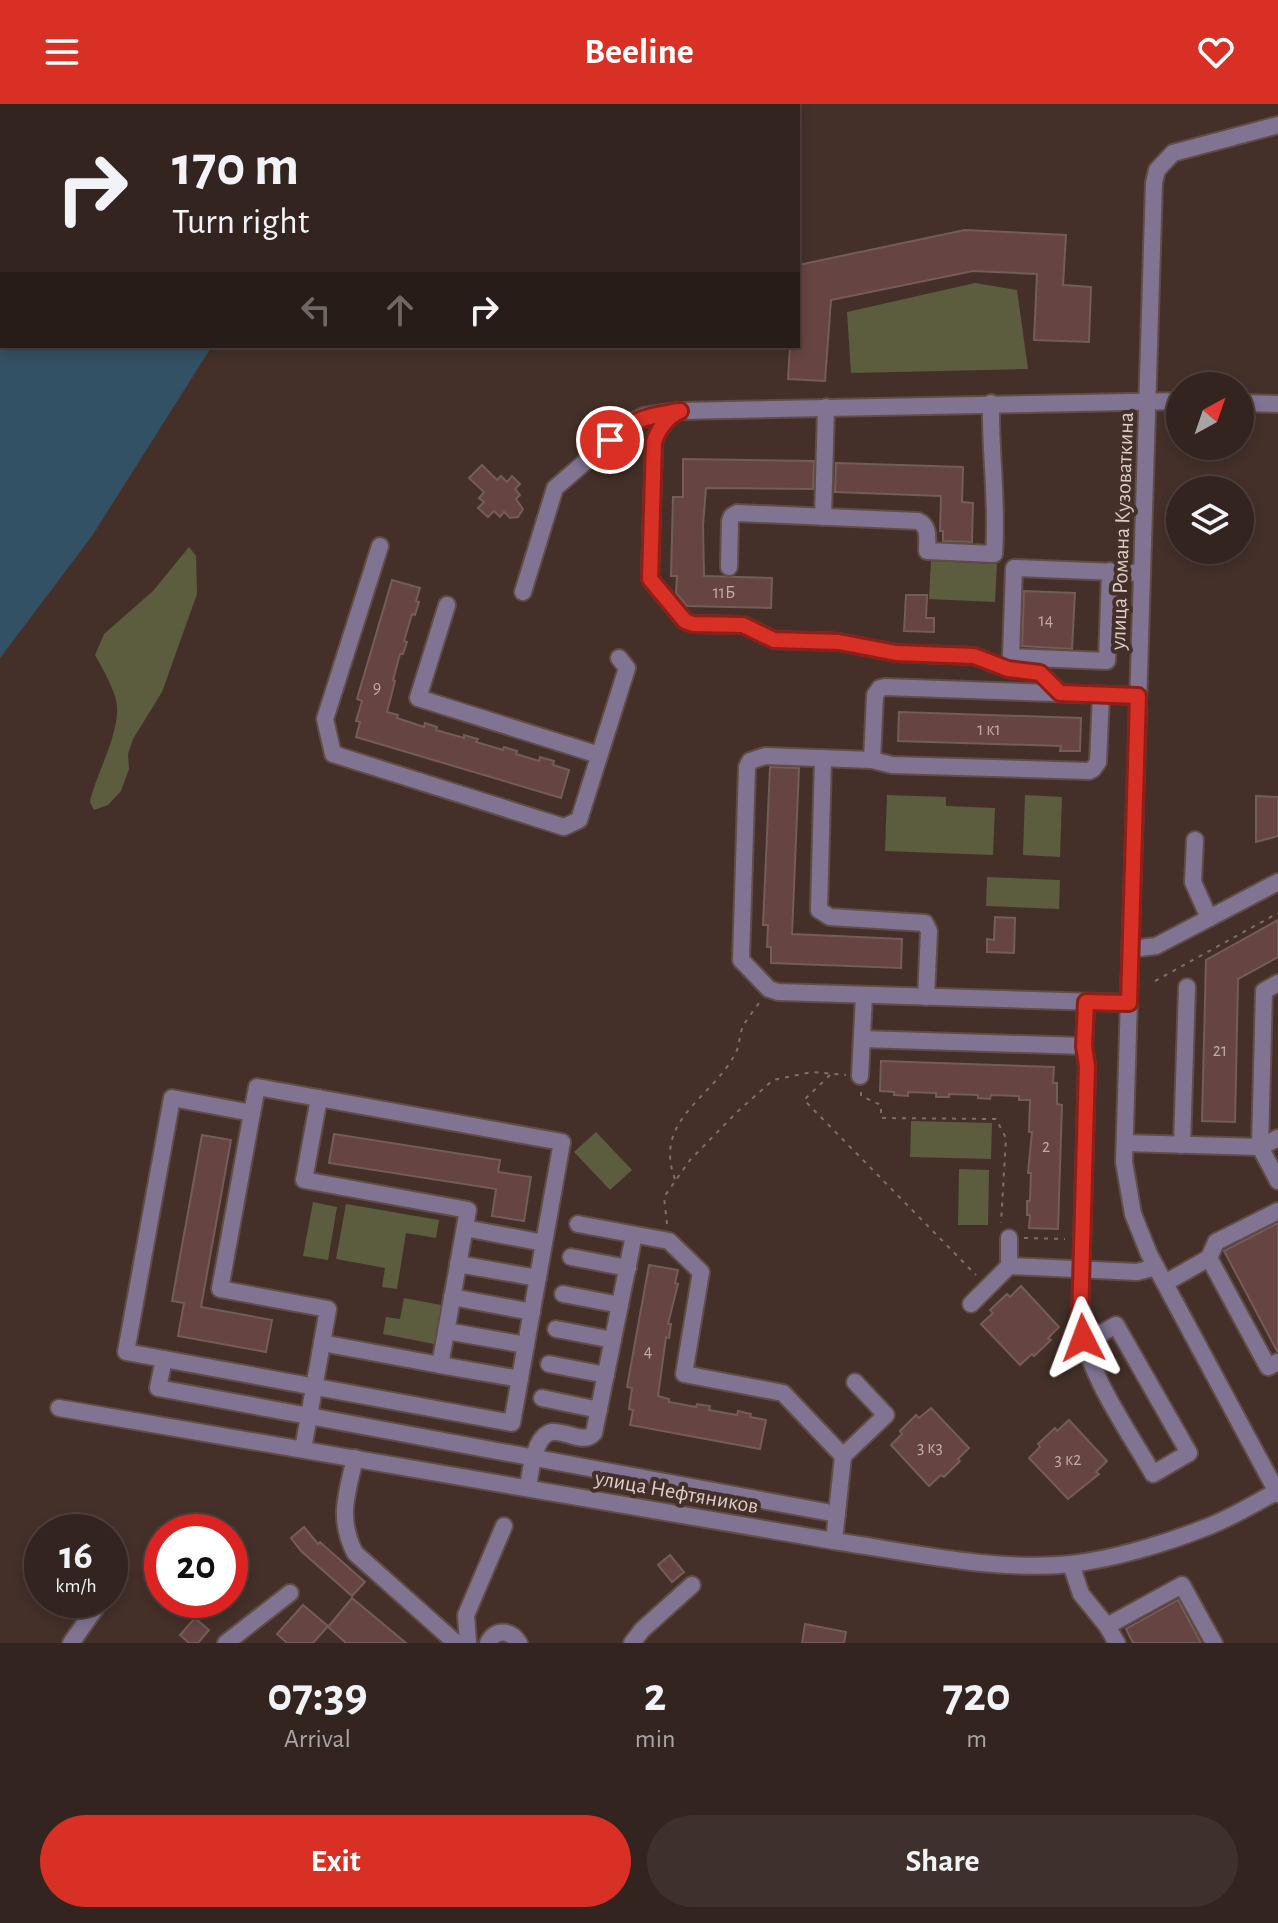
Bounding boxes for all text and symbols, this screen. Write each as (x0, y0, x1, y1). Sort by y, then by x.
icon: menu (40, 30, 84, 74)
icon: heart (1194, 30, 1238, 74)
text: Beeline (584, 34, 694, 70)
icon: right (40, 136, 144, 240)
text: 170 m (172, 139, 299, 195)
text: Turn right (172, 204, 309, 240)
icon: left (294, 288, 338, 332)
icon: ahead (378, 288, 422, 332)
icon: right (462, 288, 506, 332)
north arrow (1166, 372, 1254, 460)
map controls (1166, 372, 1254, 564)
pin (576, 406, 644, 474)
street label: улица Романа Кузоваткина (1107, 412, 1137, 651)
icon: arrive (588, 418, 632, 462)
button: layers (1166, 476, 1254, 564)
house number: 11Б (713, 584, 735, 602)
house number: 14 (1039, 612, 1054, 630)
house number: 9 (373, 679, 381, 697)
house number: 1 к1 (977, 721, 1001, 739)
house number: 21 (1213, 1042, 1227, 1060)
house number: 2 (1042, 1138, 1050, 1156)
position arrow (1041, 1296, 1125, 1380)
house number: 4 (644, 1343, 653, 1361)
house number: 3 к3 (917, 1439, 943, 1457)
house number: 3 к2 (1055, 1451, 1081, 1469)
street label: улица Нефтяников (592, 1467, 760, 1517)
speed limit sign: 20 (144, 1514, 248, 1618)
text: 16 (59, 1536, 93, 1576)
text: km/h (55, 1576, 97, 1596)
text: 07:39 (267, 1672, 368, 1720)
text: 2 (644, 1672, 666, 1720)
text: 720 (943, 1672, 1011, 1720)
text: Arrival (284, 1726, 351, 1752)
text: min (635, 1726, 675, 1752)
text: m (966, 1726, 987, 1752)
button: Exit (40, 1815, 631, 1907)
button: Share (647, 1815, 1238, 1907)

